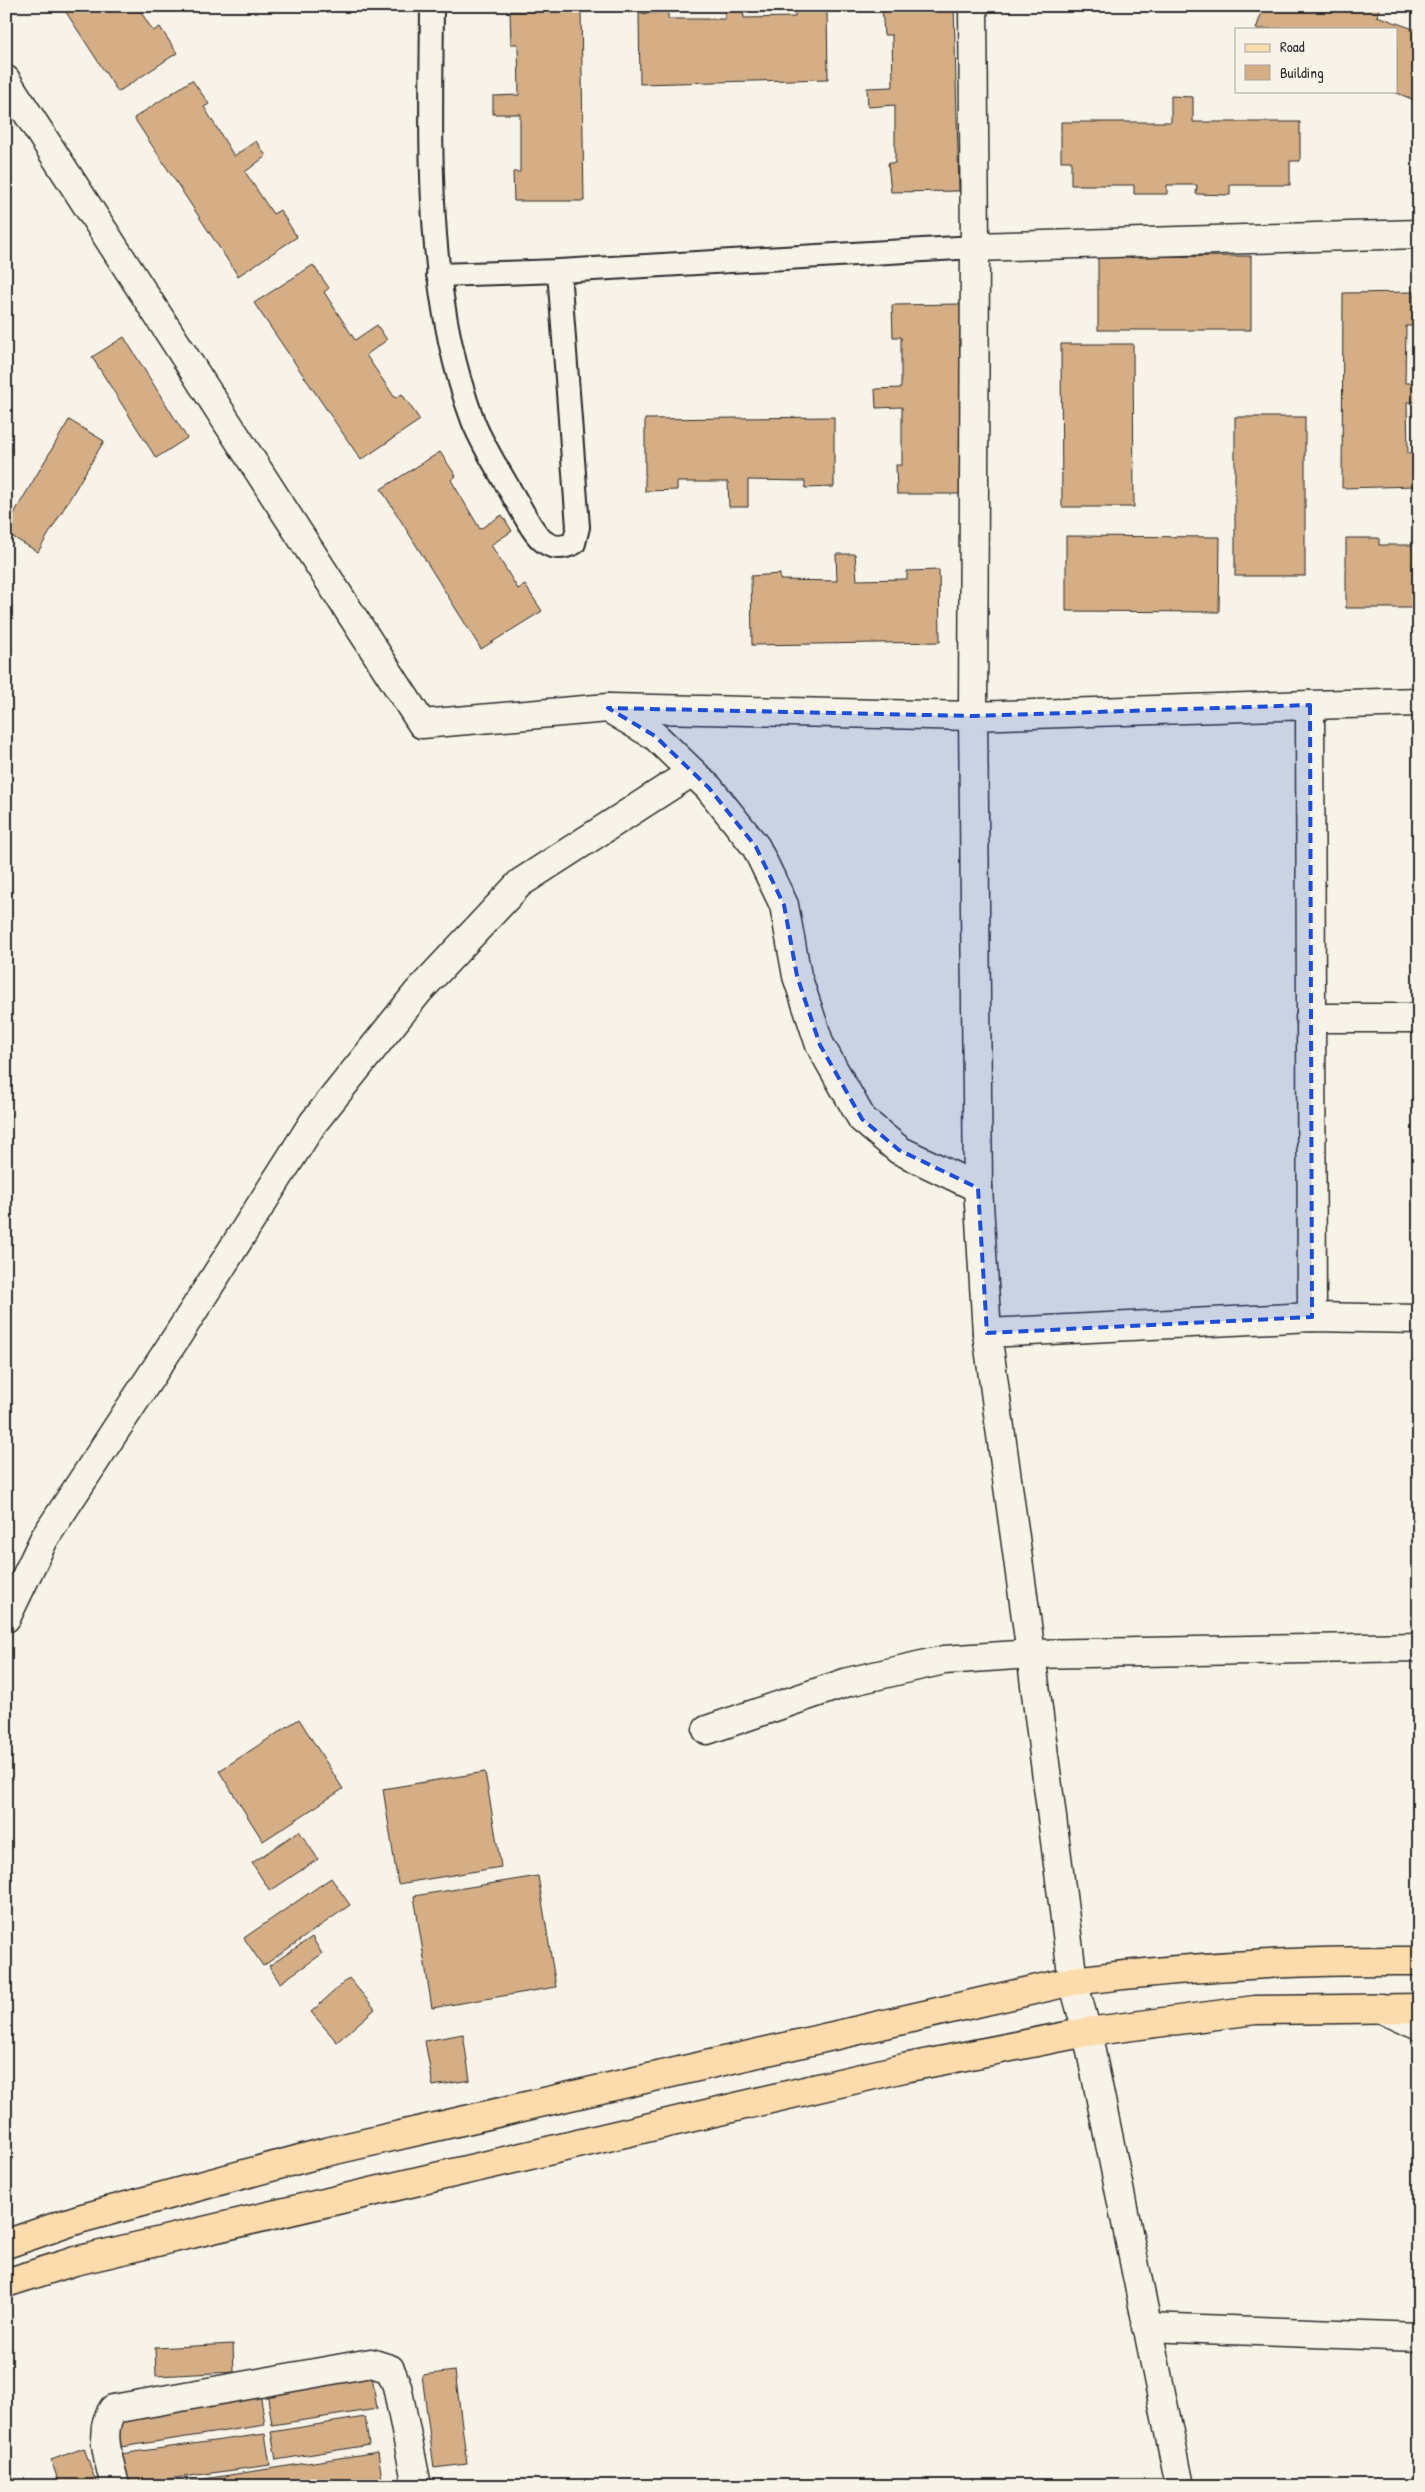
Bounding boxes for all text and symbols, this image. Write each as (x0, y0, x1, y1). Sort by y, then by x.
legend (1235, 28, 1398, 92)
text: Road (1280, 36, 1305, 57)
text: Building (1280, 62, 1324, 83)

